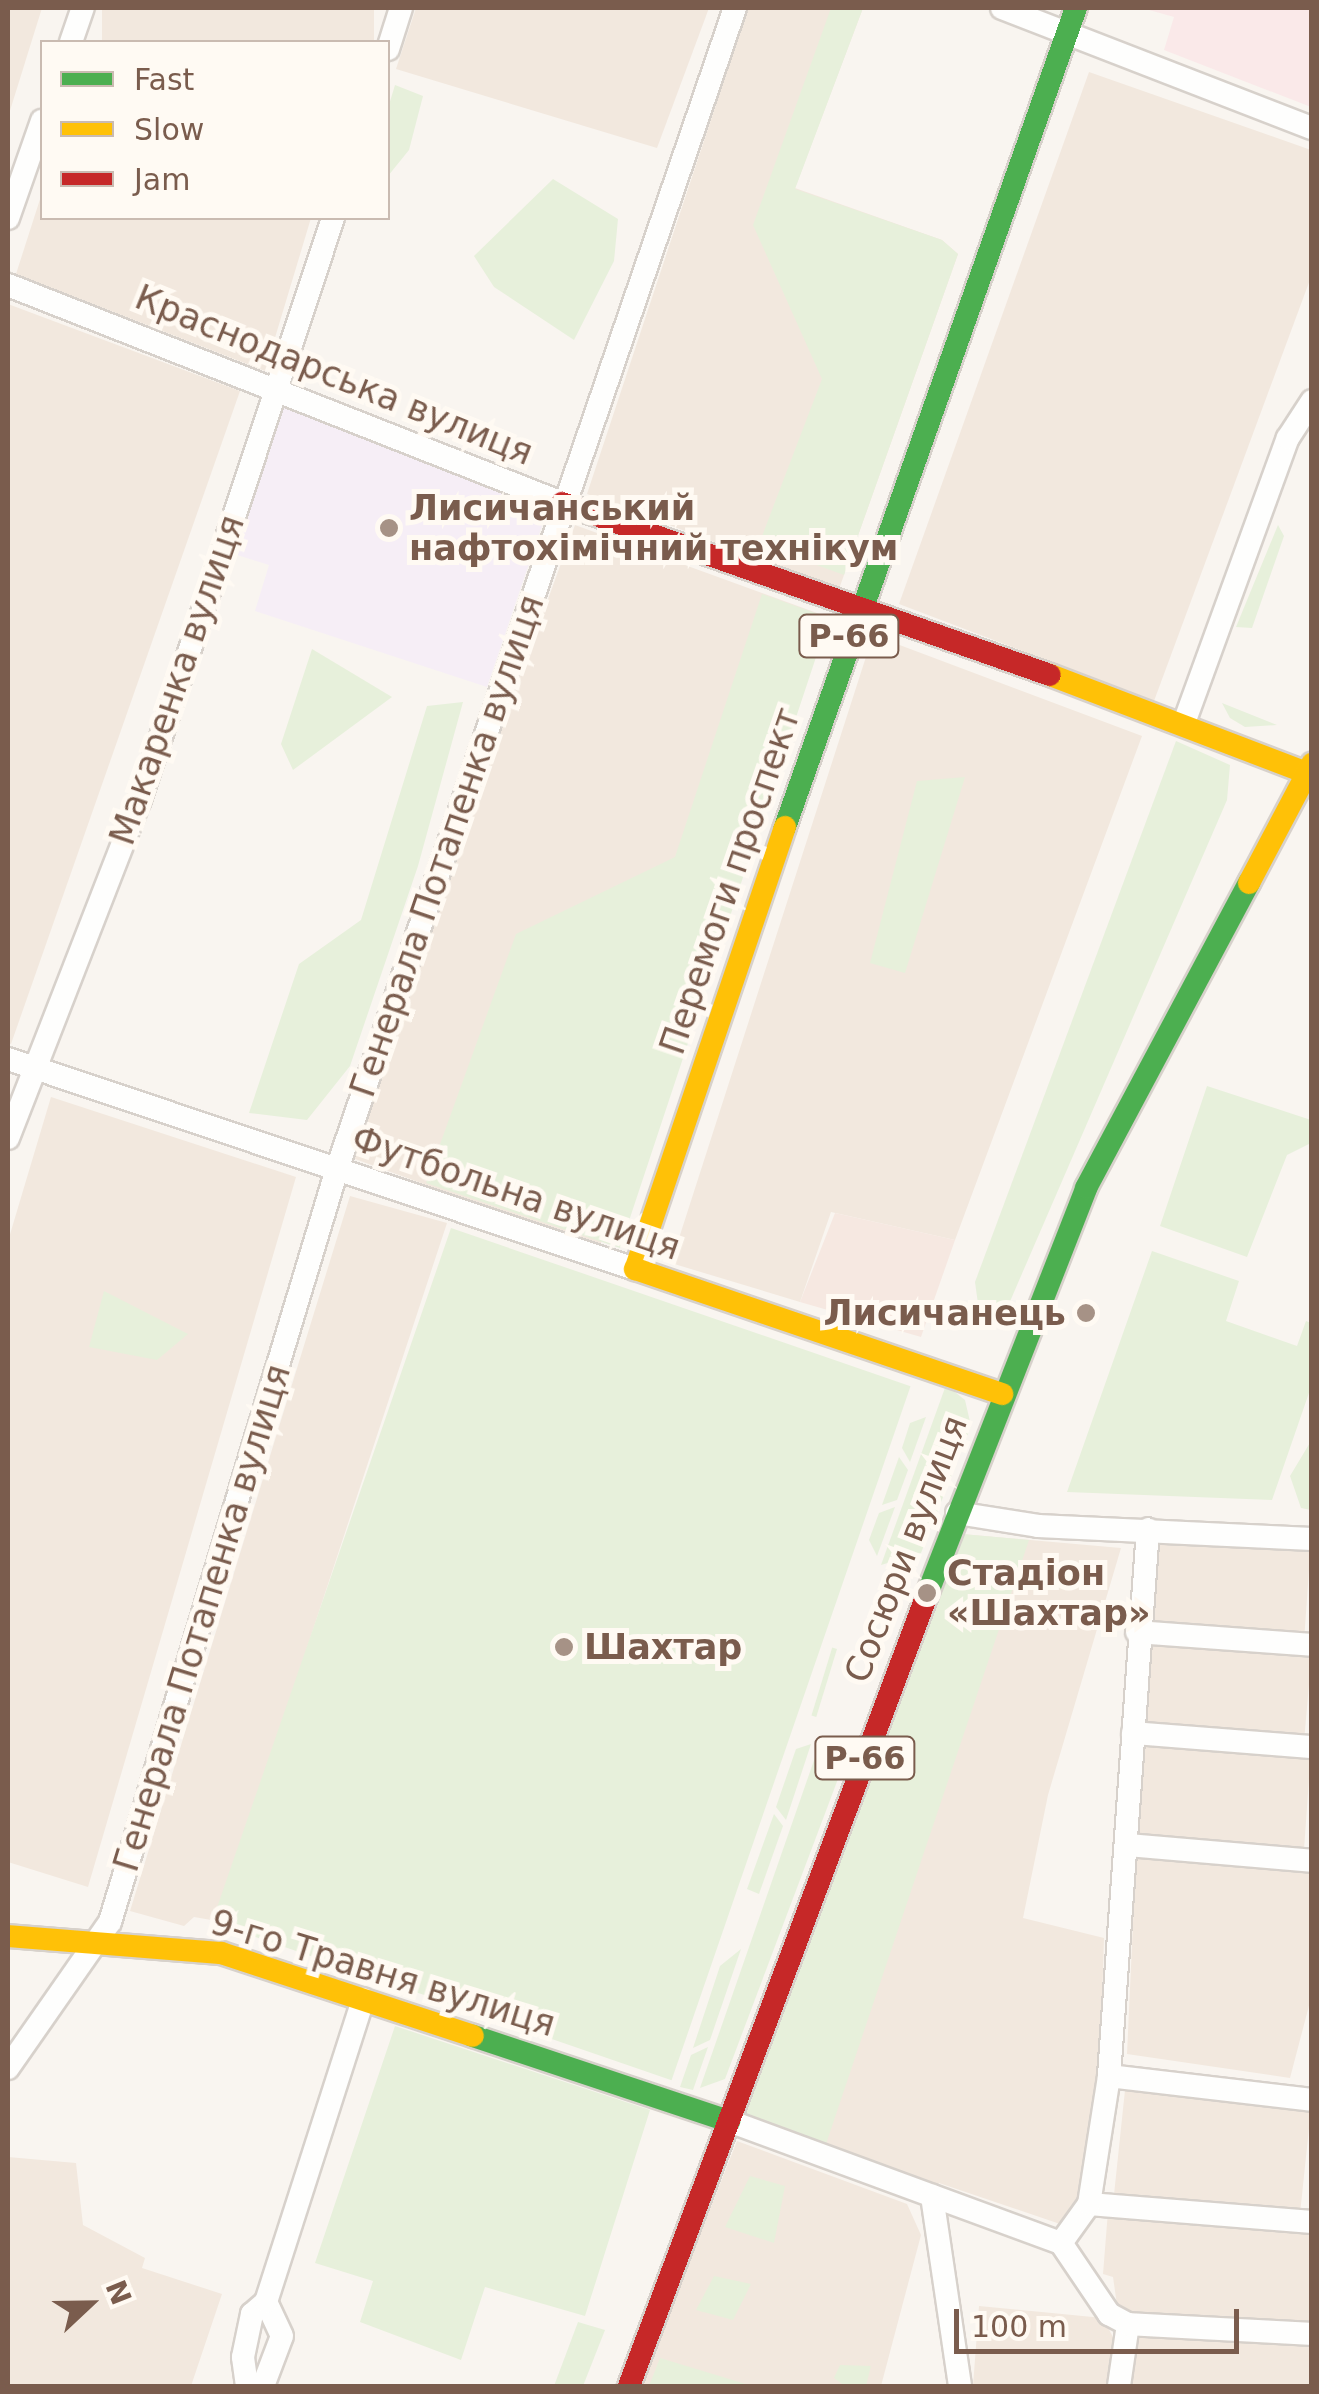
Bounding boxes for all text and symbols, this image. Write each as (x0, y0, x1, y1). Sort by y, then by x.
legend (40, 40, 390, 220)
text: Fast (134, 62, 194, 97)
text: Slow (134, 112, 204, 147)
text: Jam (134, 162, 190, 197)
street label: Краснодарська вулиця (129, 276, 539, 474)
place label: Лисичанський нафтохімічний технікум (409, 487, 898, 569)
street label: Макаренка вулиця (101, 510, 253, 850)
marker: Лисичанський нафтохімічний технікум (378, 517, 400, 539)
street label: Генерала Потапенка вулиця (341, 590, 553, 1102)
road number: Р-66 (796, 609, 902, 663)
street label: Перемоги проспект (651, 702, 809, 1060)
street label: Футбольна вулиця (347, 1117, 685, 1269)
place label: Лисичанець (823, 1292, 1066, 1334)
marker: Лисичанець (1075, 1302, 1097, 1324)
street label: Генерала Потапенка вулиця (105, 1359, 299, 1877)
street label: Сосюри вулиця (836, 1410, 976, 1688)
place label: Стадіон «Шахтар» (947, 1552, 1151, 1634)
marker: Стадіон «Шахтар» (916, 1582, 938, 1604)
place label: Шахтар (584, 1626, 742, 1668)
marker: Шахтар (553, 1636, 575, 1658)
road number: Р-66 (812, 1731, 918, 1785)
street label: 9-го Травня вулиця (206, 1901, 560, 2045)
north arrow (40, 2254, 140, 2354)
text: N (99, 2276, 138, 2310)
scale bar (959, 2289, 1244, 2351)
text: 100 m (971, 2309, 1067, 2344)

